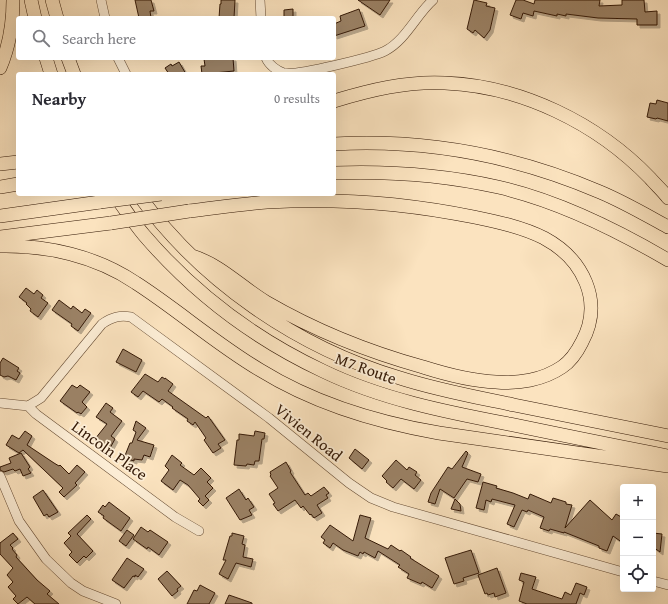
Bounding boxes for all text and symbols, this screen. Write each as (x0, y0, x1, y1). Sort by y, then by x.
search box (16, 16, 336, 60)
icon: search (30, 27, 52, 49)
text: Search here (62, 28, 136, 49)
text: Nearby (32, 86, 86, 111)
text: 0 results (274, 89, 320, 108)
street label: M7 Route (332, 346, 400, 390)
street label: Vivien Road (270, 397, 348, 467)
street label: Lincoln Place (67, 414, 153, 486)
map controls (620, 484, 656, 592)
button: + (620, 484, 656, 520)
button: − (620, 520, 656, 556)
button: locate (620, 556, 656, 592)

